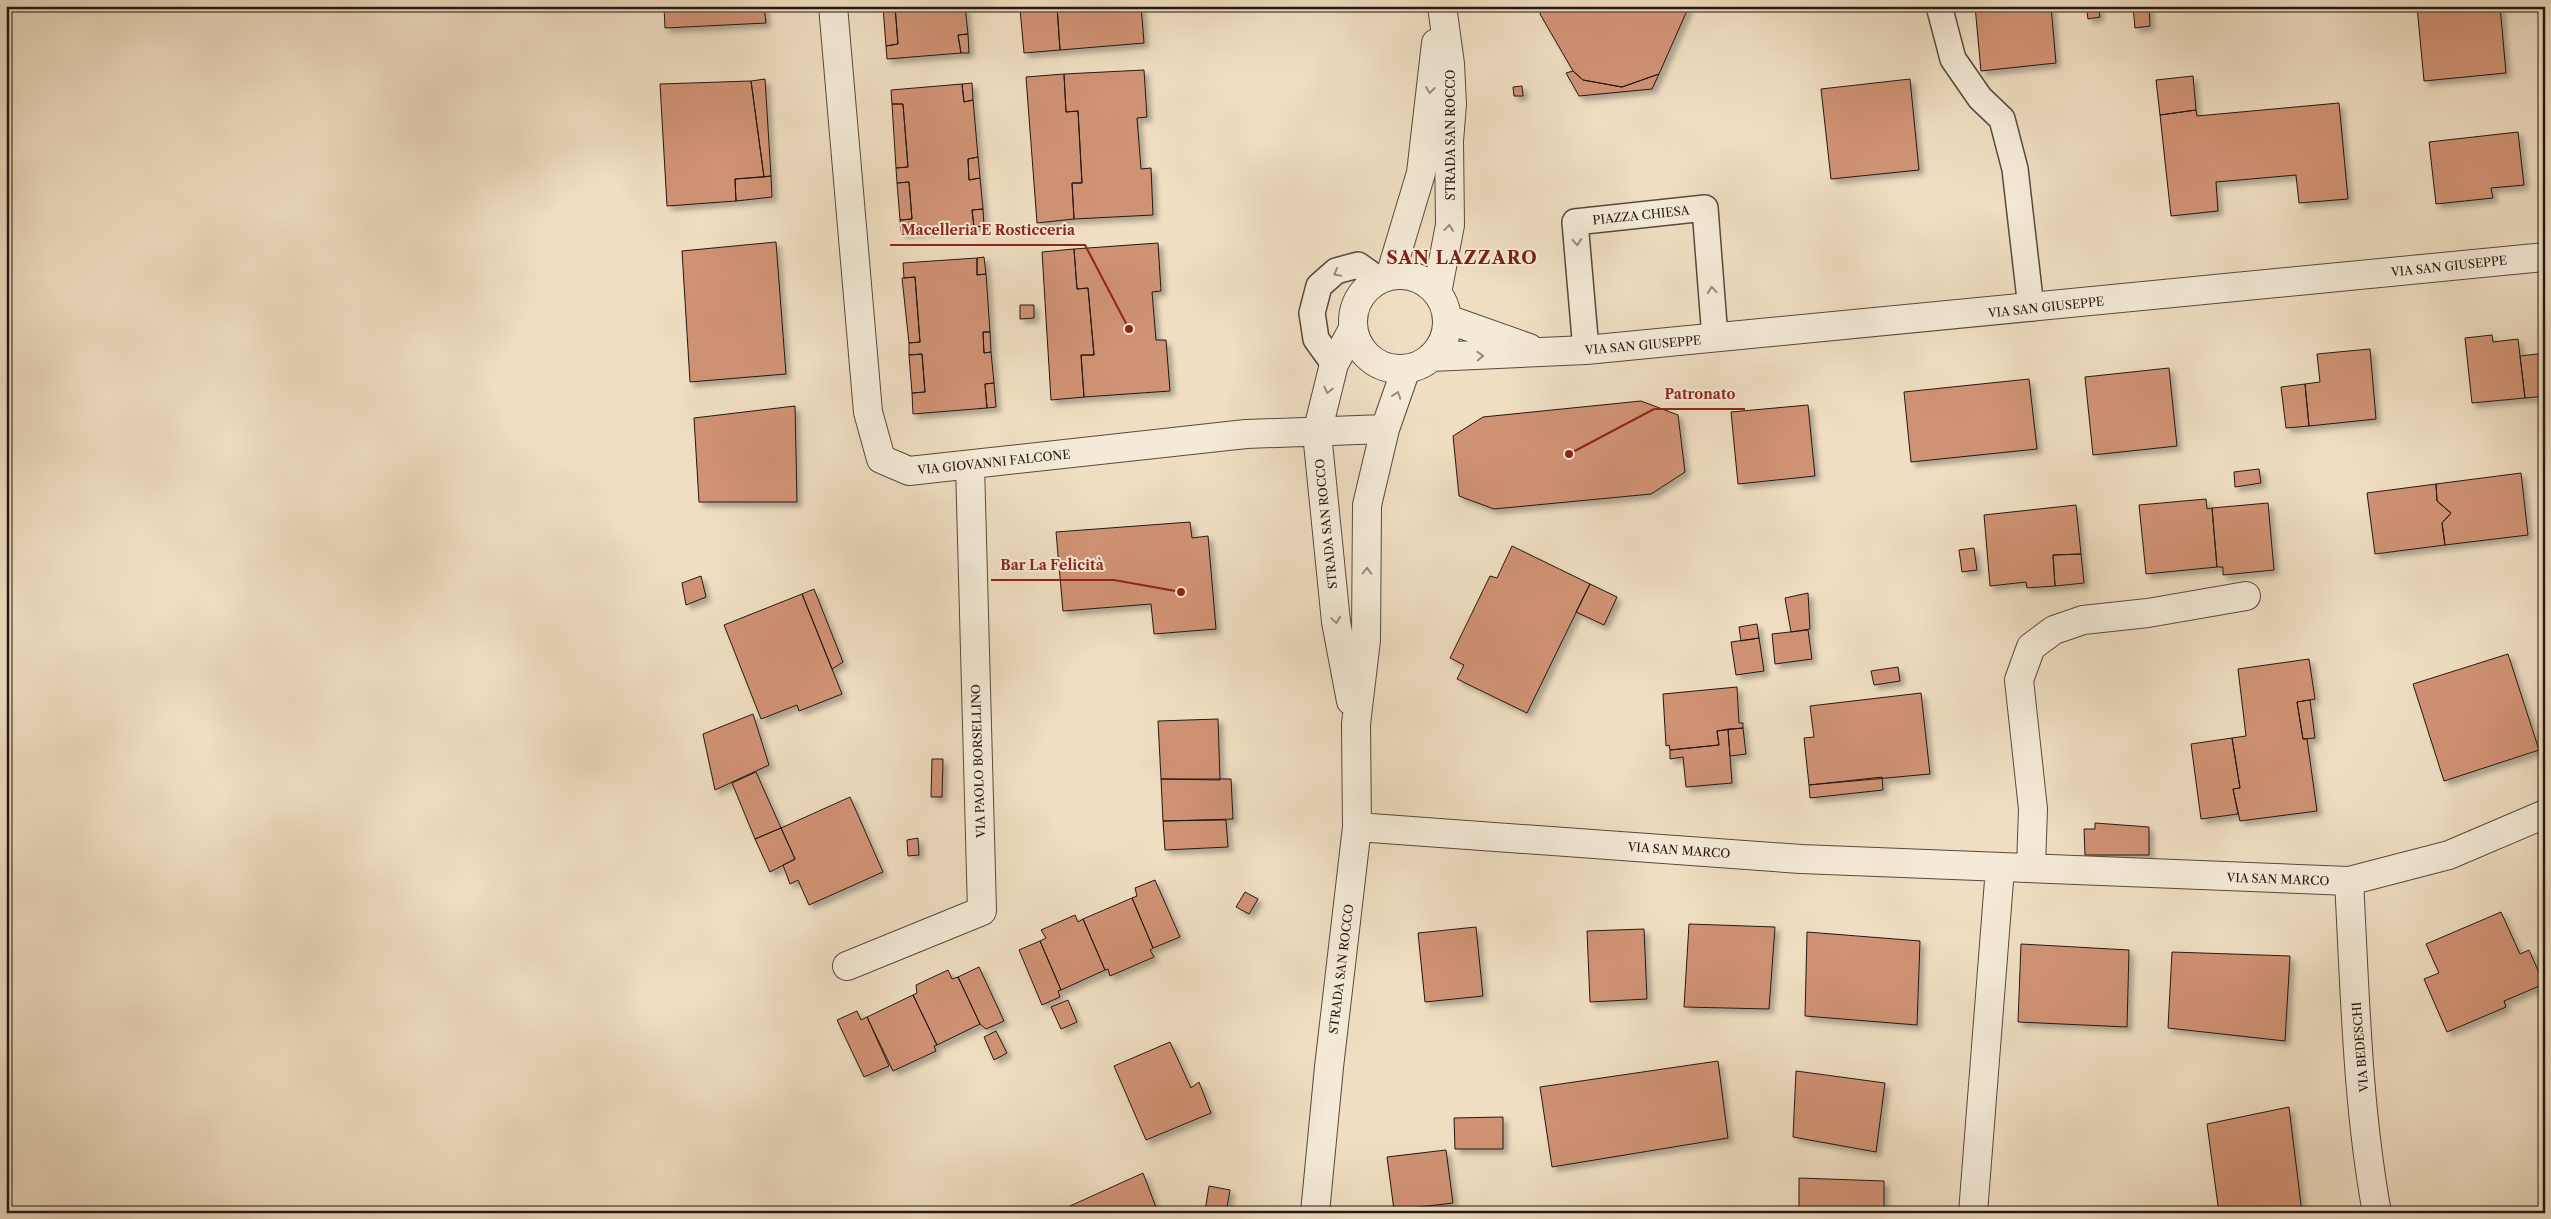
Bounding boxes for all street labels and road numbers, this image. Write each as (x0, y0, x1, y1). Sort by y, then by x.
street label: STRADA SAN ROCCO (1443, 70, 1458, 200)
street label: PIAZZA CHIESA (1592, 202, 1691, 228)
street label: VIA SAN GIUSEPPE (2389, 252, 2508, 280)
street label: VIA SAN GIUSEPPE (1986, 293, 2105, 321)
street label: VIA SAN GIUSEPPE (1583, 332, 1702, 358)
street label: VIA GIOVANNI FALCONE (916, 447, 1071, 478)
street label: STRADA SAN ROCCO (1312, 458, 1340, 590)
street label: VIA PAOLO BORSELLINO (968, 684, 988, 839)
street label: VIA SAN MARCO (1626, 839, 1731, 861)
street label: VIA SAN MARCO (2225, 870, 2330, 888)
street label: STRADA SAN ROCCO (1326, 903, 1356, 1035)
street label: VIA BEDESCHI (2349, 1001, 2372, 1094)

